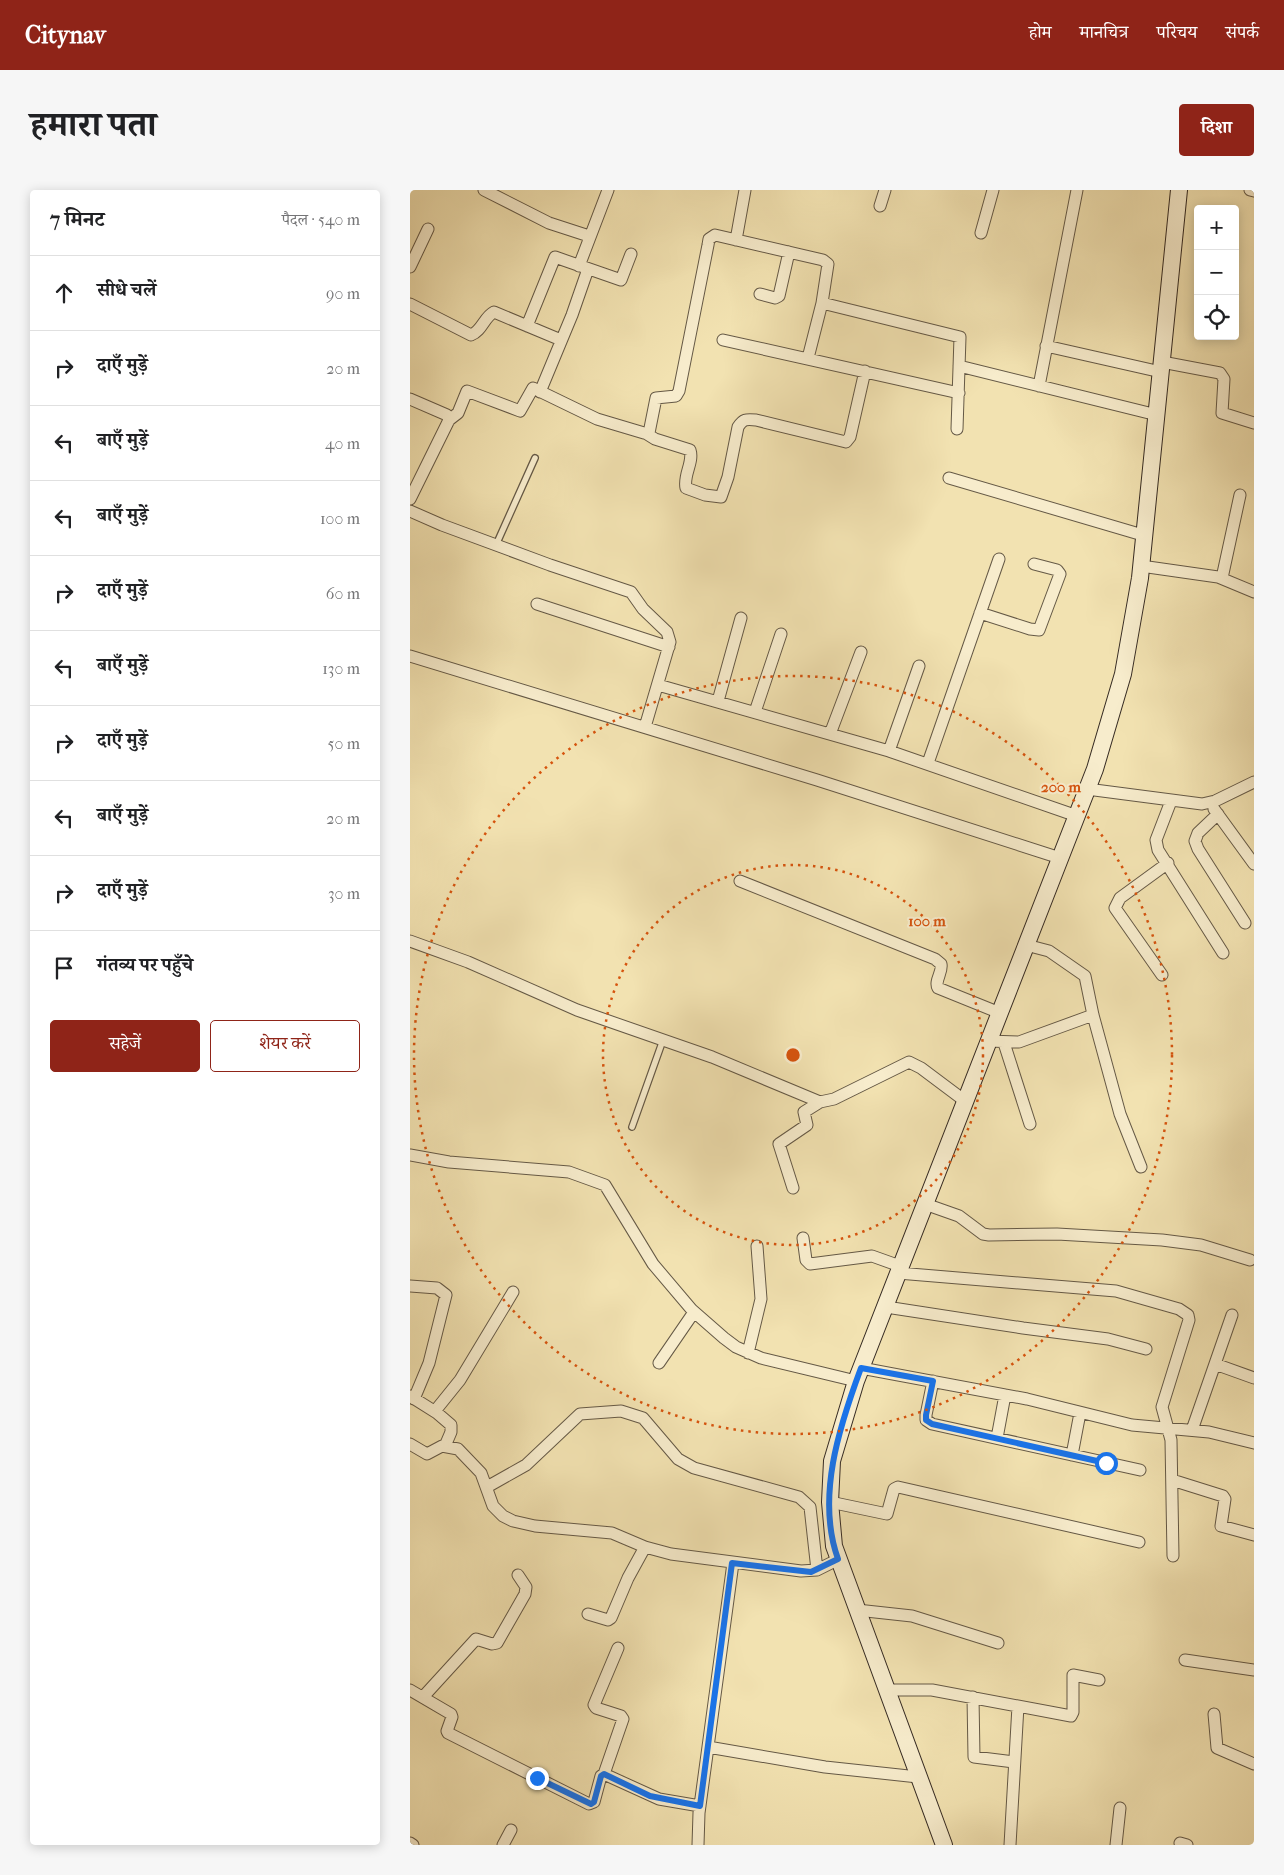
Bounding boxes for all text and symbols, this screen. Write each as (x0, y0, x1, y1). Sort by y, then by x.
text: Citynav (25, 21, 106, 49)
text: होम (1029, 22, 1052, 43)
text: मानचित्र (1080, 22, 1128, 43)
text: परिचय (1156, 22, 1197, 43)
text: संपर्क (1225, 22, 1259, 43)
text: हमारा पता (30, 104, 157, 145)
button: दिशा (1179, 104, 1254, 156)
map controls (1194, 205, 1239, 340)
button: + (1194, 205, 1239, 250)
text: 7 मिनट (50, 207, 104, 231)
text: पैदल · 540 m (282, 210, 360, 229)
button: − (1194, 250, 1239, 295)
icon: ahead (50, 279, 78, 307)
text: सीधे चलें (97, 279, 156, 301)
text: 90 m (326, 284, 360, 303)
button: locate (1194, 295, 1239, 340)
icon: right (50, 354, 78, 382)
text: दाएँ मुड़ें (97, 354, 148, 376)
text: 20 m (326, 359, 360, 378)
icon: left (50, 429, 78, 457)
text: बाएँ मुड़ें (97, 429, 148, 451)
text: 40 m (325, 434, 360, 453)
icon: left (50, 504, 78, 532)
text: बाएँ मुड़ें (97, 504, 148, 526)
text: 100 m (320, 509, 360, 528)
icon: right (50, 579, 78, 607)
text: दाएँ मुड़ें (97, 579, 148, 601)
text: 60 m (326, 584, 360, 603)
icon: left (50, 654, 78, 682)
text: बाएँ मुड़ें (97, 654, 148, 676)
text: 130 m (322, 659, 360, 678)
icon: right (50, 729, 78, 757)
text: दाएँ मुड़ें (97, 729, 148, 751)
text: 50 m (328, 734, 360, 753)
text: 200 m (1041, 778, 1081, 796)
icon: left (50, 804, 78, 832)
text: बाएँ मुड़ें (97, 804, 148, 826)
text: 20 m (326, 809, 360, 828)
icon: right (50, 879, 78, 907)
text: दाएँ मुड़ें (97, 879, 148, 901)
text: 30 m (328, 884, 360, 903)
text: 100 m (908, 912, 946, 930)
icon: arrive (50, 954, 78, 982)
text: गंतव्य पर पहुँचे (97, 954, 193, 976)
button: सहेजें (50, 1020, 200, 1072)
button: शेयर करें (210, 1020, 360, 1072)
centre of rings (784, 1046, 802, 1064)
route start (1095, 1452, 1118, 1475)
route end (526, 1767, 549, 1790)

